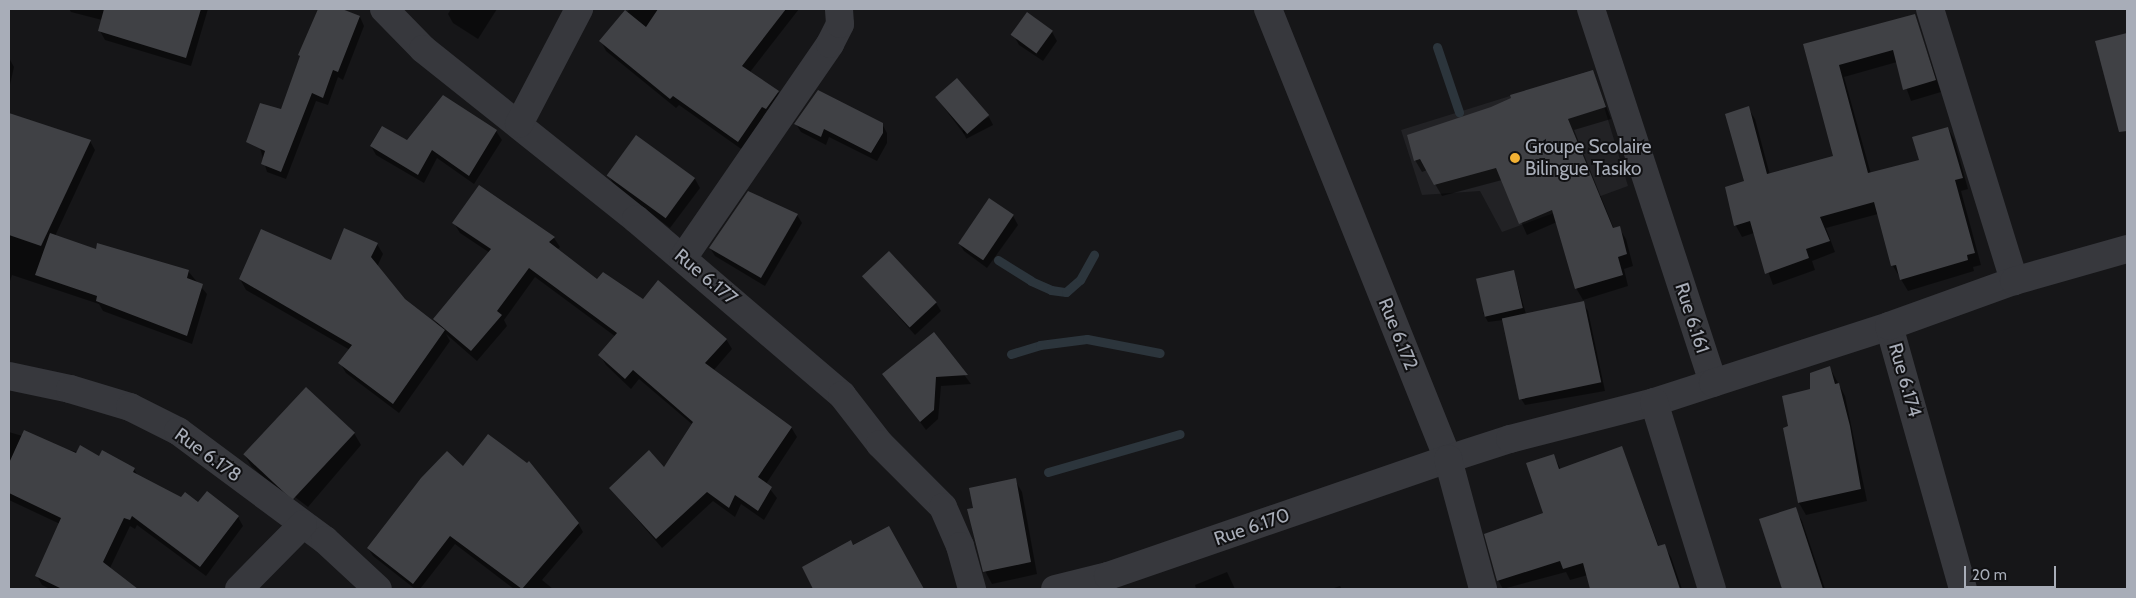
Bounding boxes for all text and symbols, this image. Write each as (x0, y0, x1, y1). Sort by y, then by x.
place label: Groupe Scolaire Bilingue Tasiko (1525, 136, 1652, 180)
marker: Groupe Scolaire Bilingue Tasiko (1509, 152, 1521, 164)
street label: Rue 6.177 (670, 244, 742, 310)
street label: Rue 6.161 (1670, 280, 1714, 356)
street label: Rue 6.172 (1373, 295, 1423, 373)
street label: Rue 6.174 (1884, 340, 1926, 420)
street label: Rue 6.178 (170, 423, 246, 487)
street label: Rue 6.170 (1211, 503, 1293, 551)
scale bar (1966, 556, 2058, 588)
text: 20 m (1972, 566, 2007, 584)

